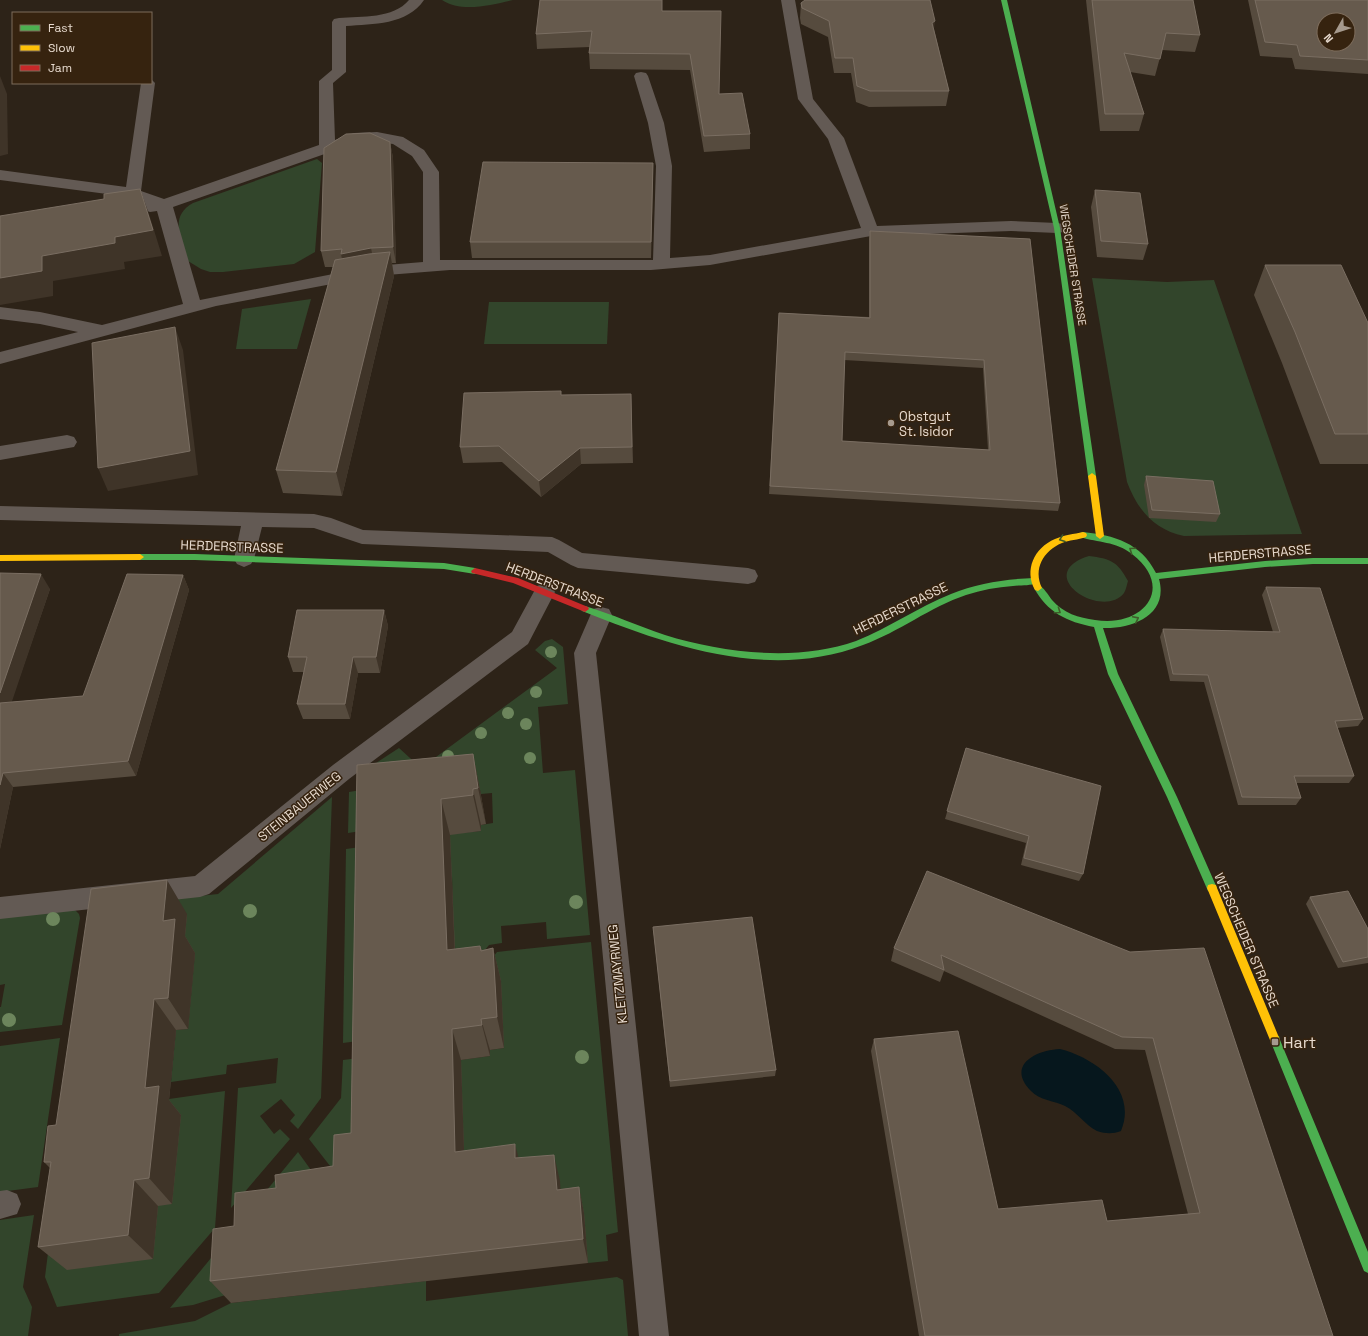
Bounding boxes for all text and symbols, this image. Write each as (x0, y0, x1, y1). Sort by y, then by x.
legend (12, 12, 152, 84)
north arrow (1316, 12, 1356, 52)
text: Fast (48, 20, 73, 36)
text: N (1320, 31, 1336, 46)
text: Slow (48, 40, 75, 56)
text: Jam (48, 60, 72, 76)
street label: WEGSCHEIDER STRASSE (1056, 203, 1090, 327)
place label: Obstgut St. Isidor (899, 408, 954, 440)
marker: Obstgut St. Isidor (886, 418, 896, 428)
one-way arrow (1058, 534, 1065, 542)
street label: HERDERSTRASSE (180, 536, 284, 557)
street label: HERDERSTRASSE (1208, 541, 1312, 566)
one-way arrow (1129, 547, 1136, 555)
street label: HERDERSTRASSE (504, 558, 606, 611)
street label: HERDERSTRASSE (850, 578, 950, 639)
one-way arrow (1054, 606, 1061, 614)
one-way arrow (1131, 616, 1139, 623)
street label: STEINBAUERWEG (254, 768, 344, 845)
street label: WEGSCHEIDER STRASSE (1210, 870, 1283, 1010)
street label: KLETZMAYRWEG (604, 924, 631, 1024)
place label: Hart (1283, 1032, 1316, 1053)
marker: Hart (1270, 1037, 1280, 1047)

